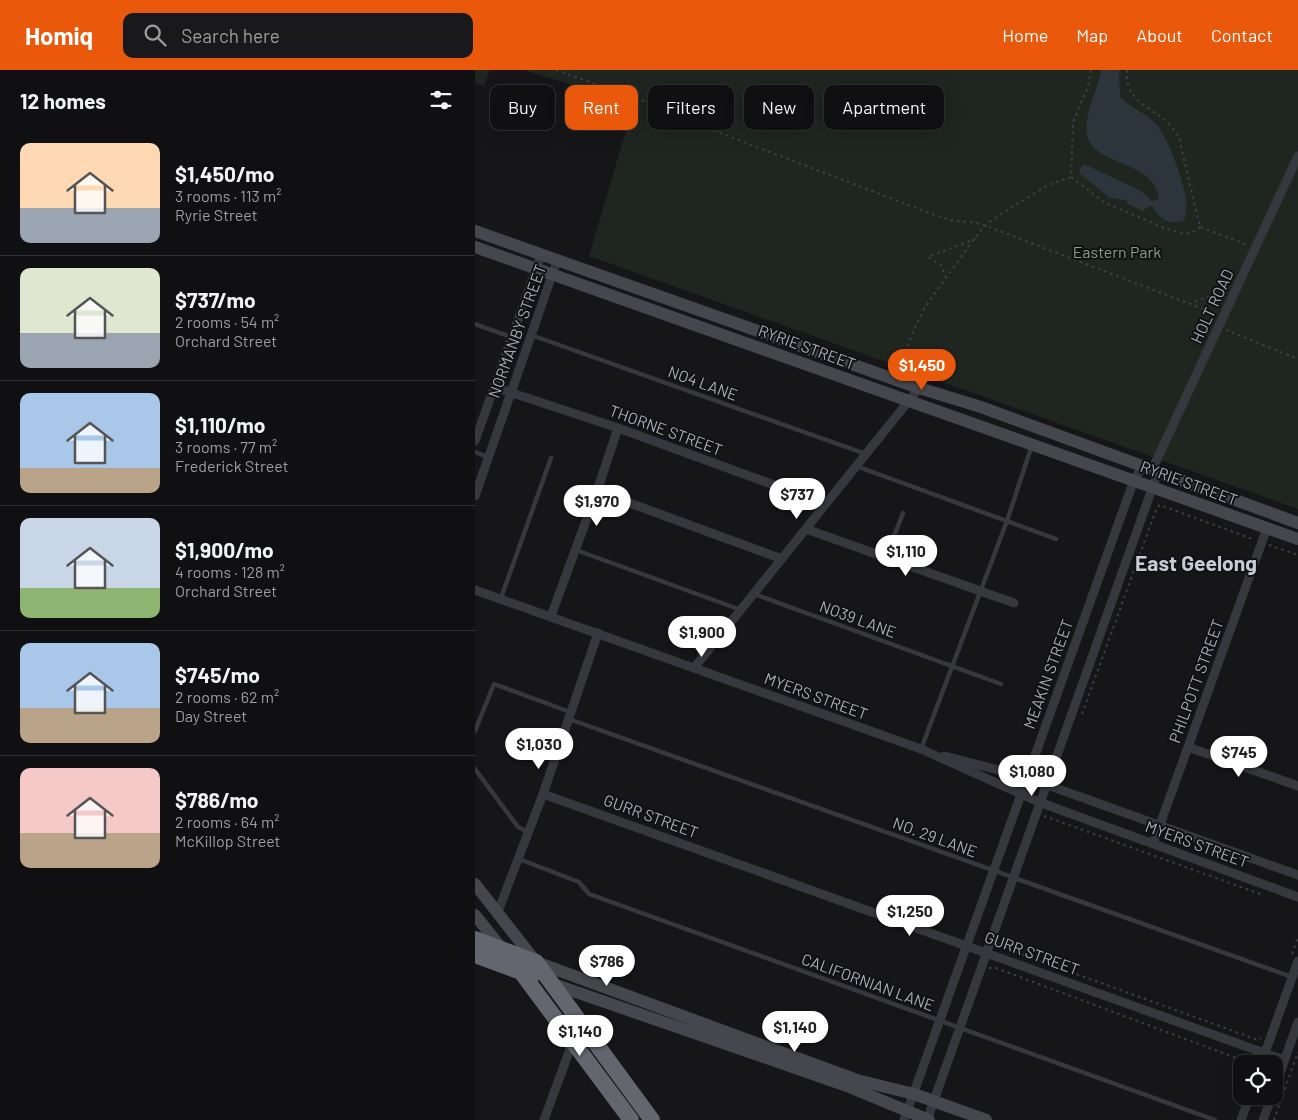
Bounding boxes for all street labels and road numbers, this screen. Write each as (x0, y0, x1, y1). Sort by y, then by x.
street label: NORMANBY STREET (484, 261, 550, 400)
street label: HOLT ROAD (1186, 266, 1237, 346)
street label: RYRIE STREET (756, 320, 858, 373)
street label: NO4 LANE (666, 361, 740, 404)
street label: THORNE STREET (607, 400, 725, 459)
street label: RYRIE STREET (1138, 456, 1240, 509)
street label: NO39 LANE (817, 596, 899, 641)
street label: MEAKIN STREET (1019, 616, 1076, 731)
street label: PHILPOTT STREET (1164, 616, 1227, 745)
street label: MYERS STREET (762, 668, 870, 723)
street label: GURR STREET (601, 790, 701, 841)
street label: NO. 29 LANE (890, 813, 980, 861)
street label: MYERS STREET (1143, 816, 1251, 871)
street label: GURR STREET (982, 927, 1082, 978)
street label: CALIFORNIAN LANE (799, 949, 937, 1014)

